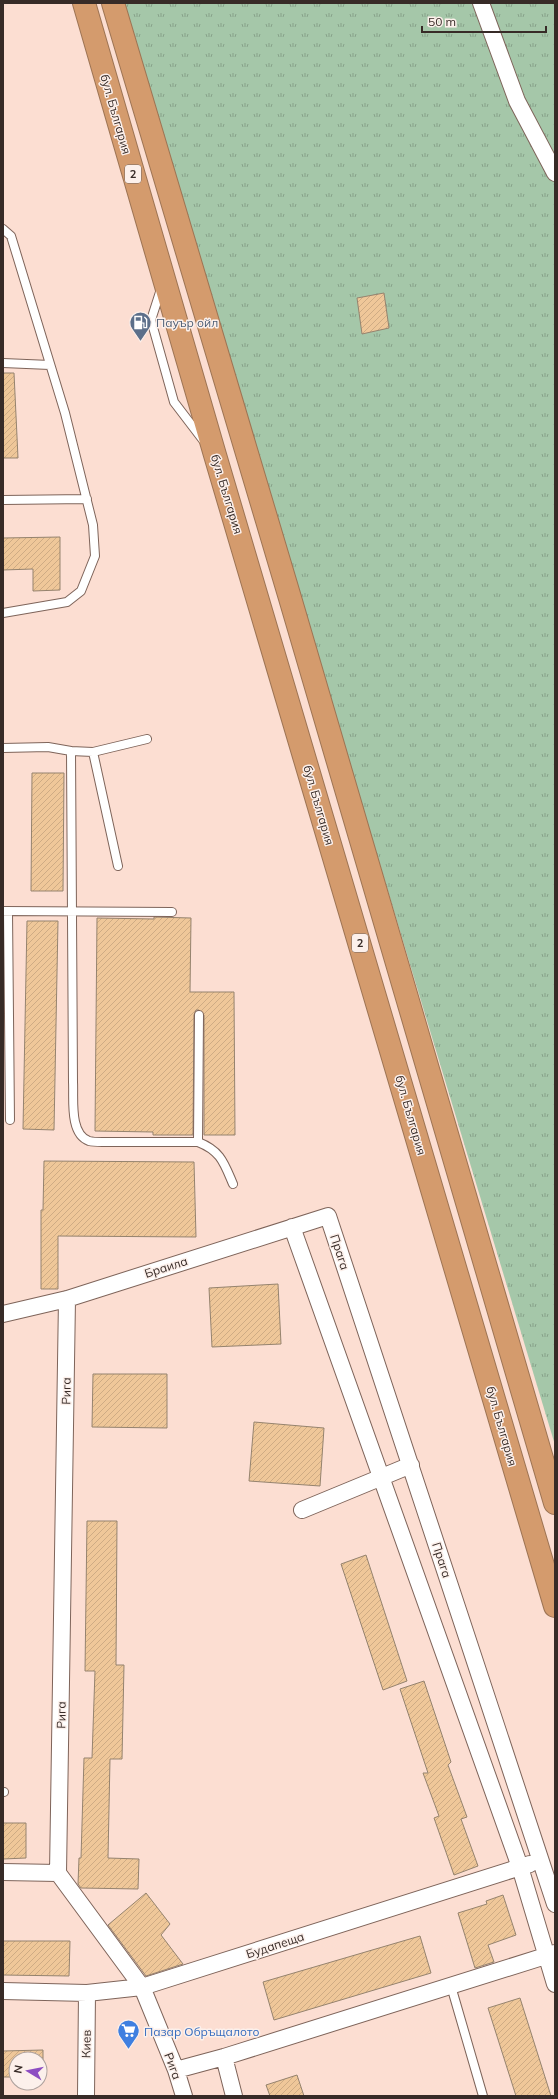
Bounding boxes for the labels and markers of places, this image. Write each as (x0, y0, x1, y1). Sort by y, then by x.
fuel station icon: Пауър ойл (128, 309, 154, 342)
place label: Пауър ойл (156, 315, 218, 330)
supermarket icon: Пазар Обръщалото (115, 2018, 141, 2051)
place label: Пазар Обръщалото (144, 2024, 259, 2039)

